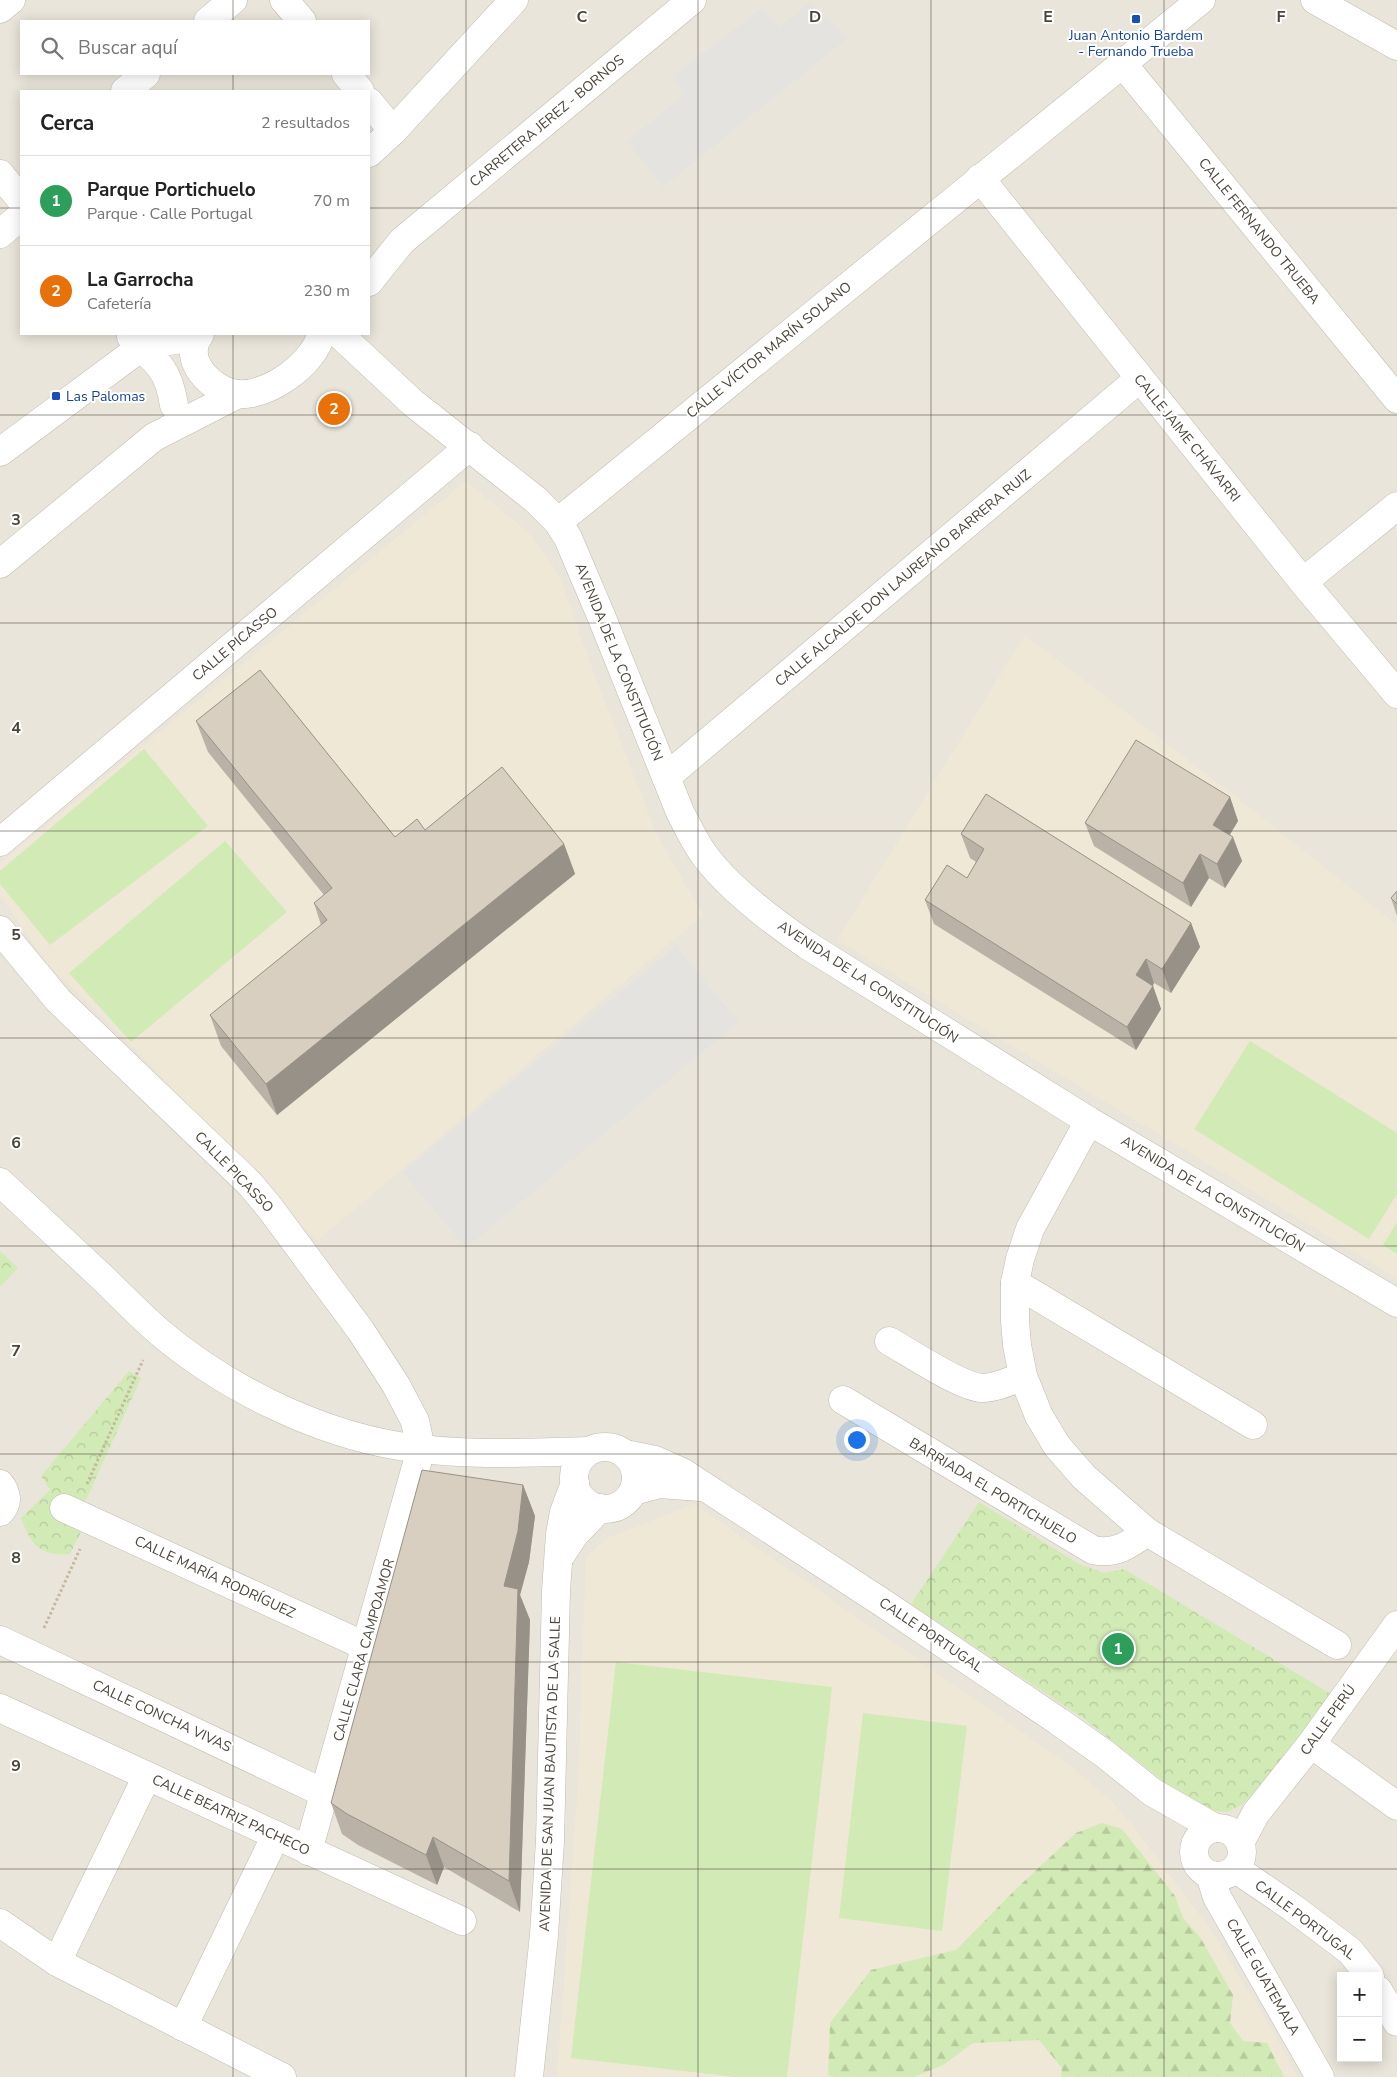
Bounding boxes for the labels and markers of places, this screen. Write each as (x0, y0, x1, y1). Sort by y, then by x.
marker: Juan Antonio Bardem - Fernando Trueba (1130, 13, 1142, 25)
place label: Juan Antonio Bardem - Fernando Trueba (1068, 26, 1203, 61)
place label: Las Palomas (66, 387, 146, 406)
marker: Las Palomas (50, 390, 62, 402)
pin: 2 (318, 390, 350, 428)
pin: 1 (1102, 1630, 1134, 1668)

